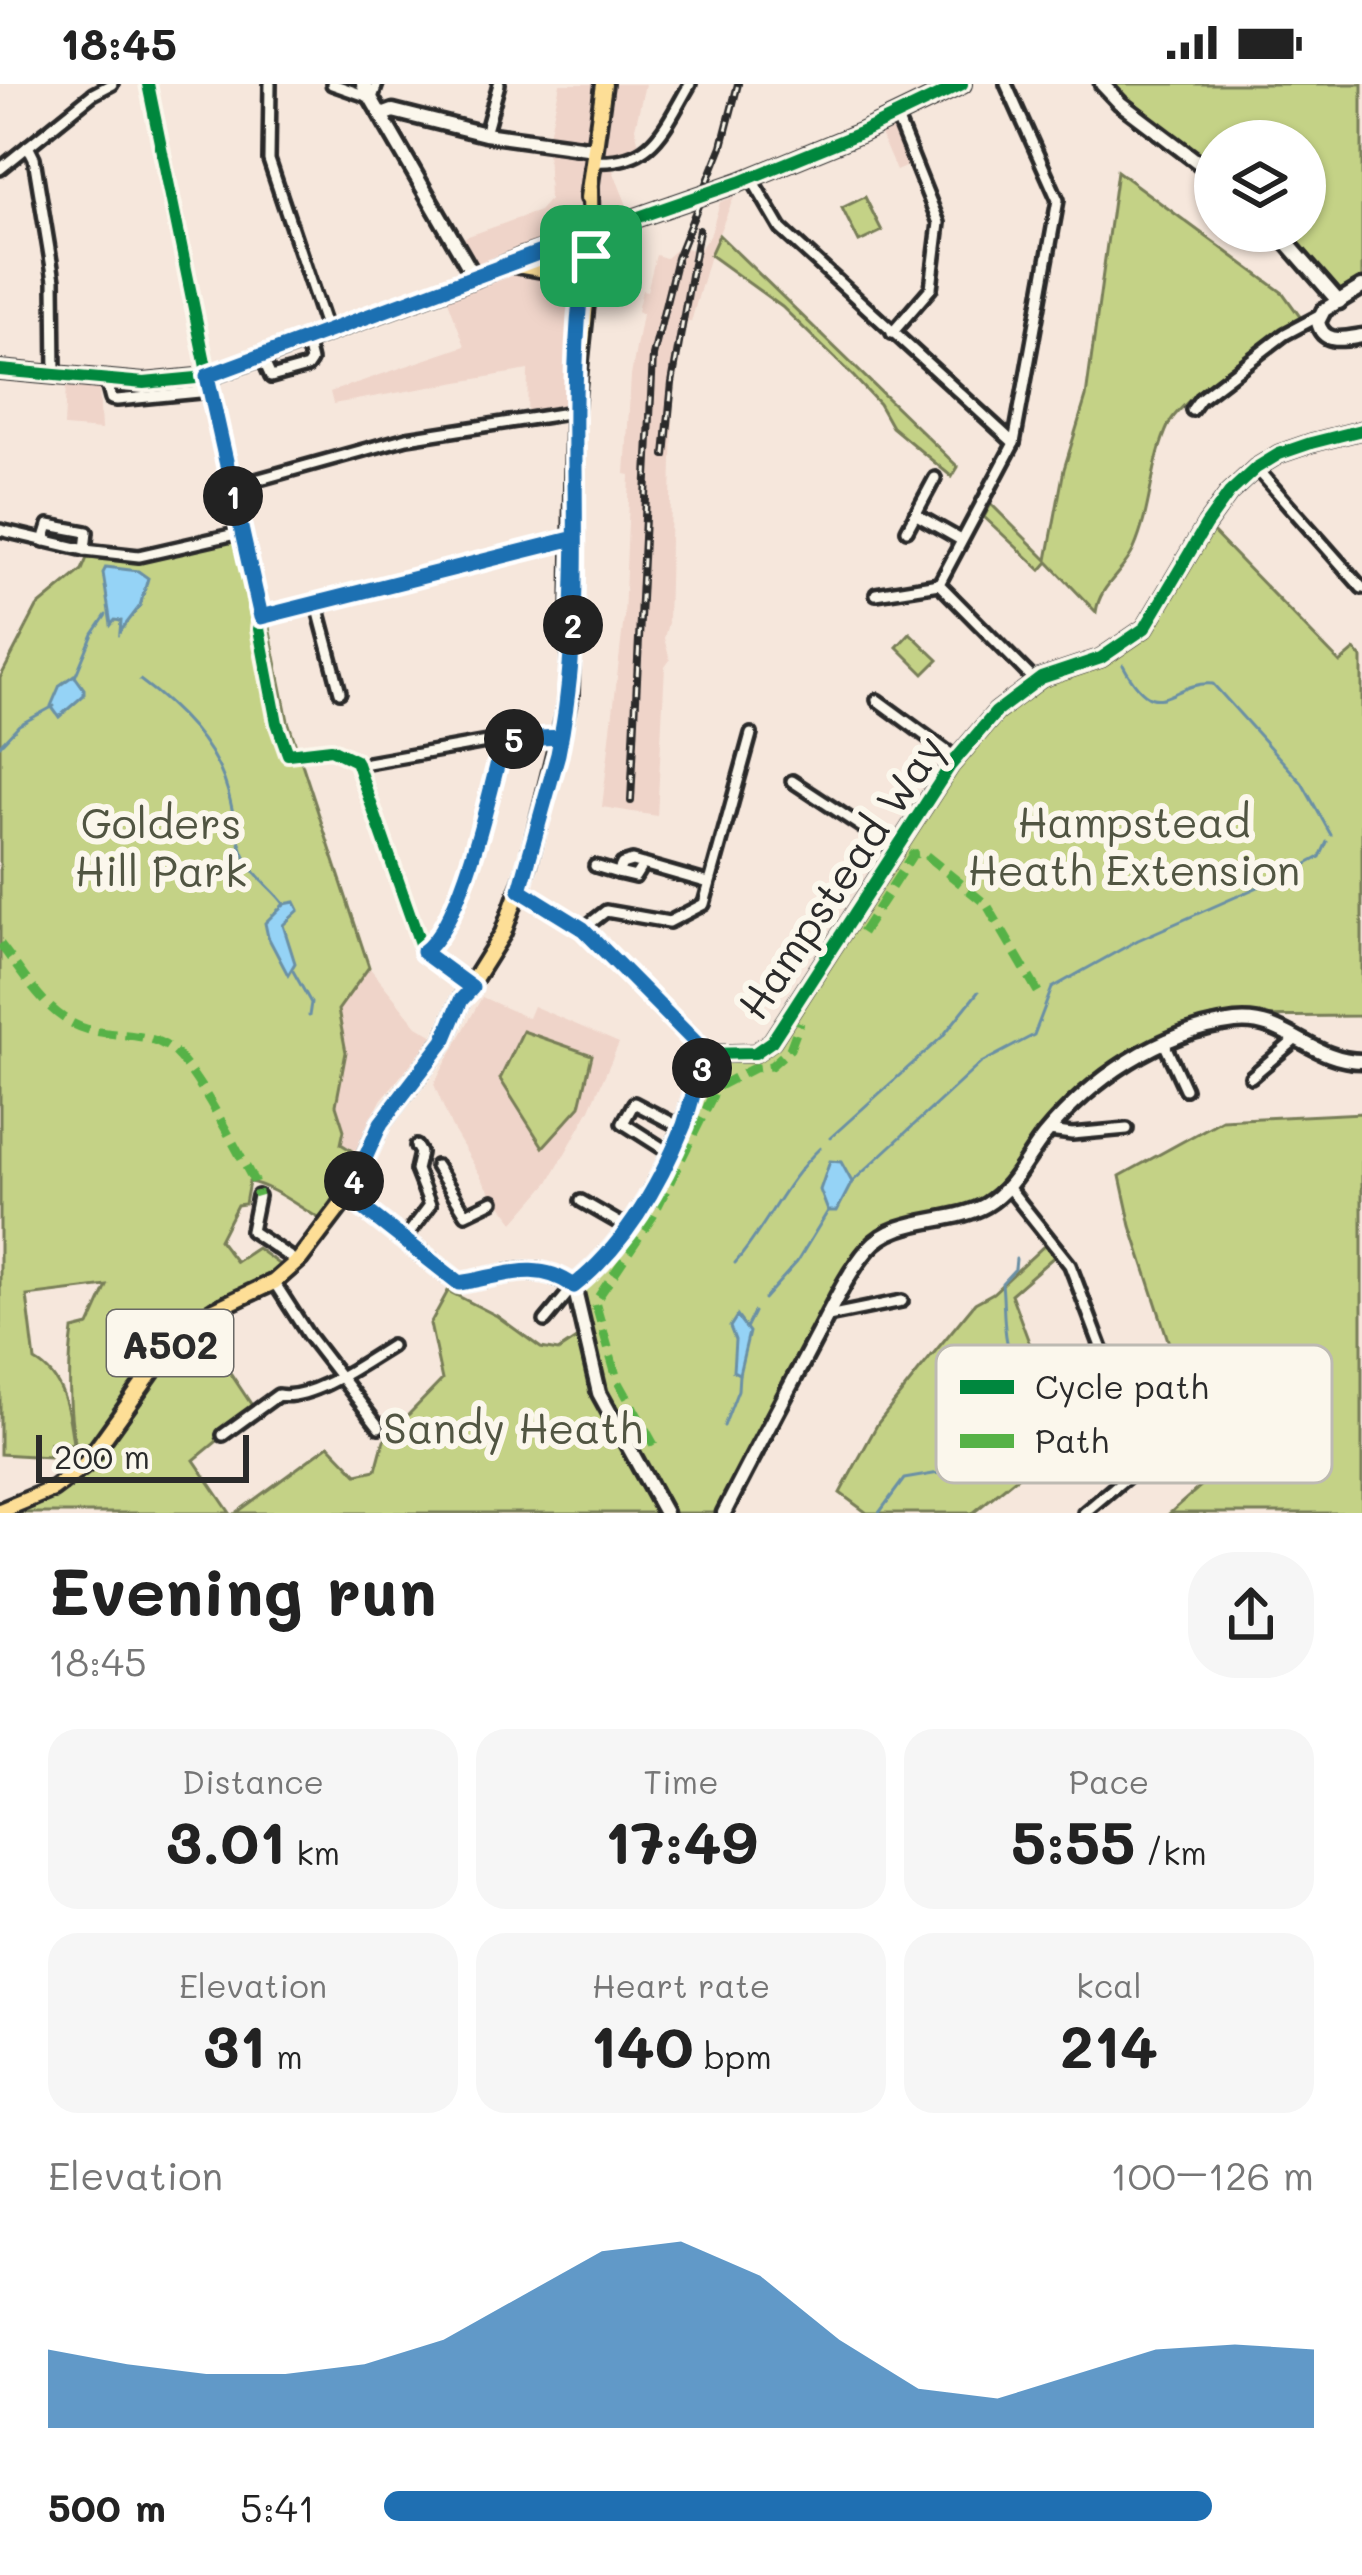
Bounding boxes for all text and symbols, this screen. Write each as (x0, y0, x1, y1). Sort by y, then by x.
text: 18:45 (60, 13, 177, 71)
map controls (1194, 120, 1326, 252)
button: layers (1194, 120, 1326, 252)
pin (540, 205, 642, 307)
icon: arrive (558, 223, 624, 289)
pin: 1 (203, 466, 263, 526)
text: 1 (226, 474, 240, 517)
pin: 2 (543, 595, 603, 655)
text: 2 (564, 603, 582, 646)
pin: 5 (484, 709, 544, 769)
text: 5 (504, 717, 524, 760)
street label: Hampstead Way (724, 723, 956, 1029)
park label: Hampstead Heath Extension (968, 794, 1300, 897)
park label: Golders Hill Park (75, 795, 247, 898)
pin: 3 (672, 1038, 732, 1098)
text: 3 (692, 1046, 712, 1089)
pin: 4 (324, 1151, 384, 1211)
text: 4 (344, 1159, 364, 1202)
road number: A502 (107, 1310, 233, 1376)
legend (936, 1345, 1332, 1483)
text: Cycle path (1035, 1364, 1209, 1408)
park label: Sandy Heath (383, 1400, 643, 1455)
text: Path (1035, 1418, 1109, 1461)
scale bar (36, 1429, 249, 1482)
text: 200 m (54, 1434, 150, 1477)
text: Evening run (48, 1547, 437, 1633)
button: share (1188, 1552, 1314, 1678)
text: 18:45 (48, 1635, 147, 1686)
text: Distance (182, 1759, 324, 1802)
text: Time (643, 1759, 719, 1802)
text: Pace (1069, 1759, 1149, 1802)
text: 3.01 (166, 1802, 286, 1880)
text: 17:49 (604, 1802, 758, 1880)
text: 5:55 (1011, 1802, 1135, 1880)
text: km (286, 1830, 340, 1873)
text: /km (1135, 1830, 1207, 1873)
text: Elevation (179, 1963, 327, 2006)
text: Heart rate (592, 1963, 770, 2006)
text: kcal (1076, 1963, 1142, 2006)
text: 31 (203, 2006, 266, 2084)
text: 140 (590, 2006, 693, 2084)
text: 214 (1060, 2006, 1158, 2084)
text: m (266, 2034, 303, 2077)
text: bpm (693, 2034, 772, 2077)
text: Elevation (48, 2149, 223, 2200)
text: 100–126 m (1110, 2149, 1314, 2200)
text: 500 m (48, 2481, 166, 2532)
text: 5:41 (240, 2481, 315, 2532)

